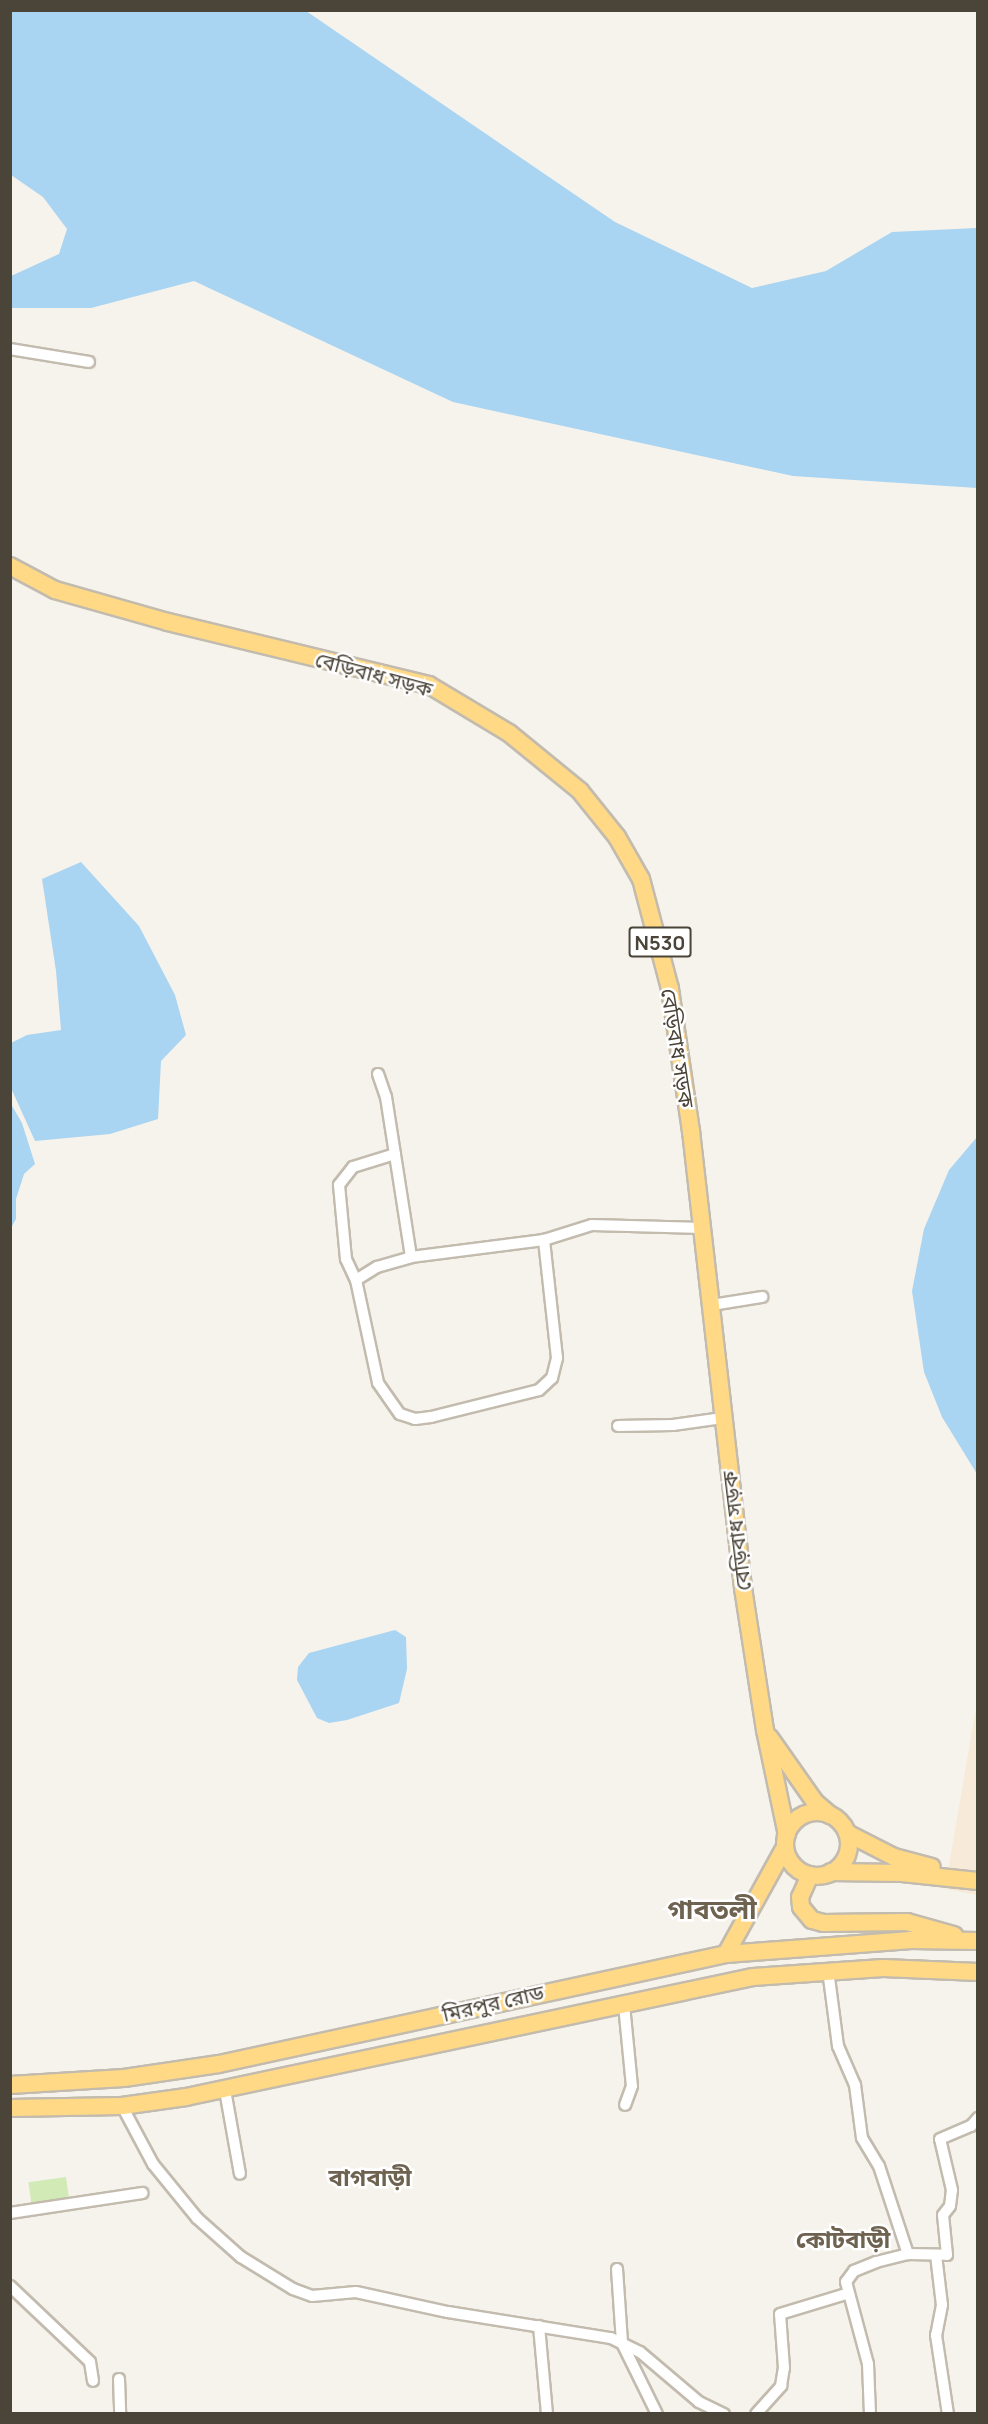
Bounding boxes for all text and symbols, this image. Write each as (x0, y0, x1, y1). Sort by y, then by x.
street label: বেড়িবাধ সড়ক (313, 646, 435, 702)
road number: N530 (628, 925, 692, 959)
street label: বেড়িবাধ সড়ক (656, 987, 700, 1109)
street label: বেড়িবাধ সড়ক (716, 1470, 756, 1592)
district label: গাবতলী (667, 1893, 757, 1925)
street label: মিরপুর রোড (440, 1979, 546, 2027)
district label: বাগবাড়ী (328, 2163, 412, 2191)
district label: কোটবাড়ী (796, 2225, 890, 2253)

